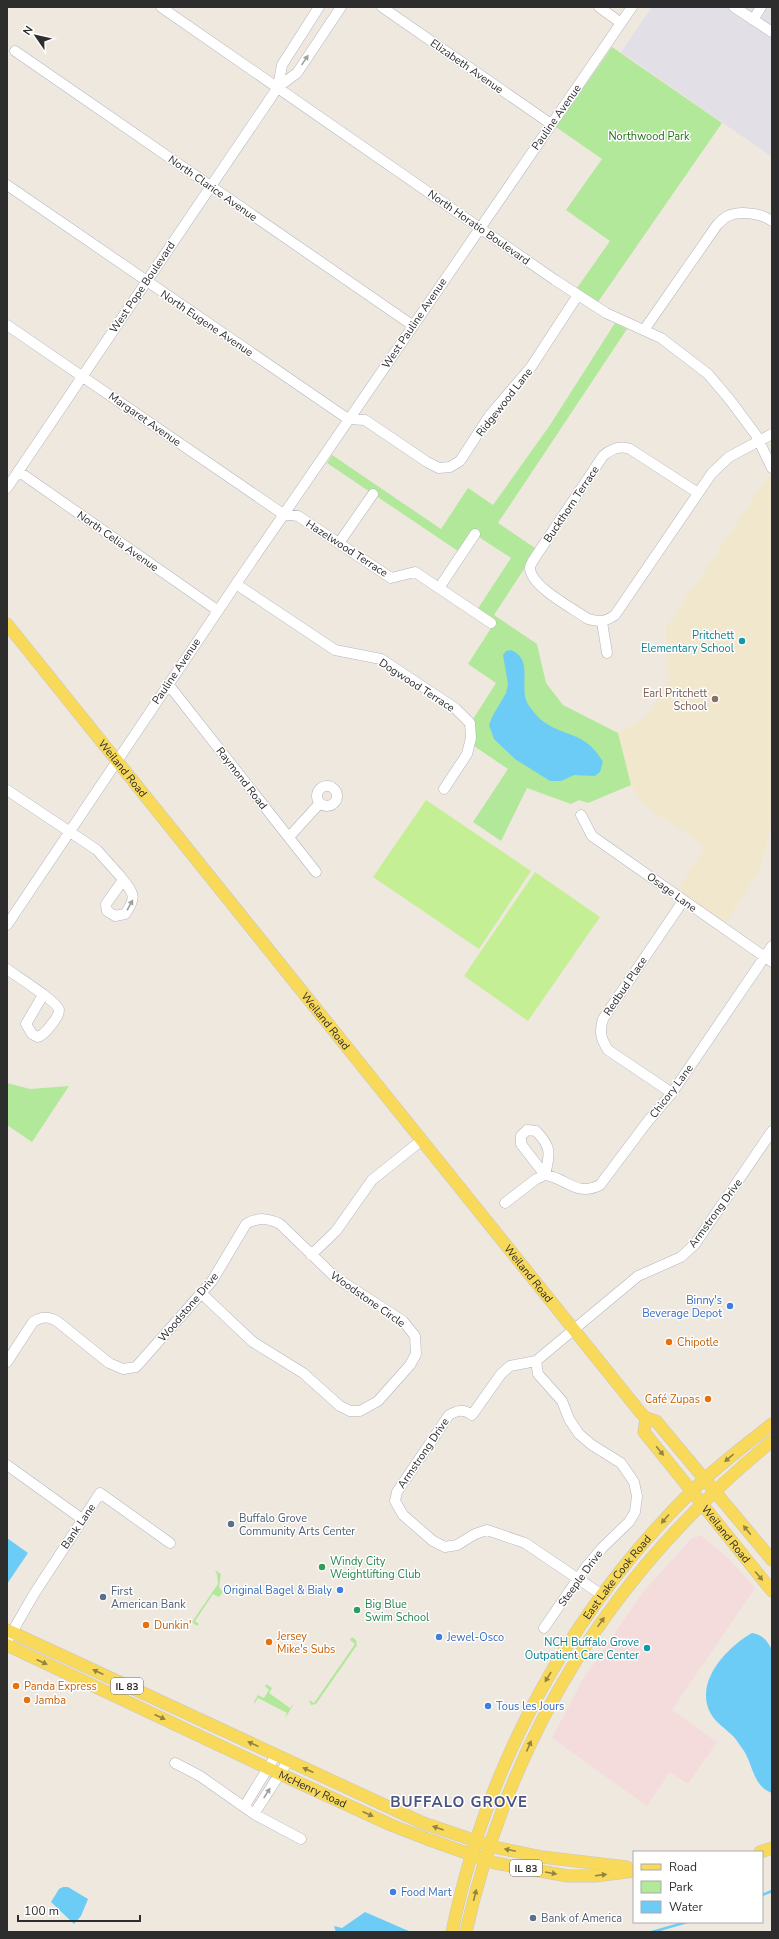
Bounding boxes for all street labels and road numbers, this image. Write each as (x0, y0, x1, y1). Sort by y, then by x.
street label: Elizabeth Avenue (427, 36, 506, 97)
street label: Pauline Avenue (528, 81, 585, 153)
street label: North Clarice Avenue (165, 152, 260, 225)
street label: North Horatio Boulevard (425, 186, 533, 268)
street label: West Pope Boulevard (106, 239, 179, 336)
street label: West Pauline Avenue (379, 275, 450, 371)
street label: North Eugene Avenue (157, 287, 256, 360)
street label: Ridgewood Lane (473, 365, 536, 440)
street label: Margaret Avenue (106, 389, 184, 450)
street label: Buckthorn Terrace (540, 463, 603, 546)
street label: North Celia Avenue (74, 508, 162, 575)
street label: Hazelwood Terrace (303, 516, 391, 581)
street label: Pauline Avenue (149, 635, 204, 707)
street label: Dogwood Terrace (376, 655, 458, 716)
street label: Weiland Road (95, 737, 150, 801)
street label: Raymond Road (212, 744, 271, 813)
street label: Osage Lane (644, 869, 700, 916)
street label: Redbud Place (600, 954, 651, 1019)
street label: Weiland Road (298, 989, 353, 1053)
street label: Chicory Lane (646, 1061, 697, 1121)
street label: Armstrong Drive (685, 1176, 746, 1251)
street label: Weiland Road (500, 1242, 556, 1306)
street label: Woodstone Circle (327, 1268, 408, 1331)
street label: Woodstone Drive (155, 1269, 222, 1345)
street label: Armstrong Drive (394, 1415, 453, 1491)
street label: Bank Lane (58, 1501, 99, 1552)
street label: Weiland Road (698, 1502, 753, 1566)
street label: East Lake Cook Road (580, 1532, 655, 1623)
street label: Steeple Drive (555, 1547, 606, 1610)
road number: IL 83 (111, 1678, 143, 1694)
street label: McHenry Road (276, 1767, 349, 1812)
road number: IL 83 (510, 1860, 542, 1876)

